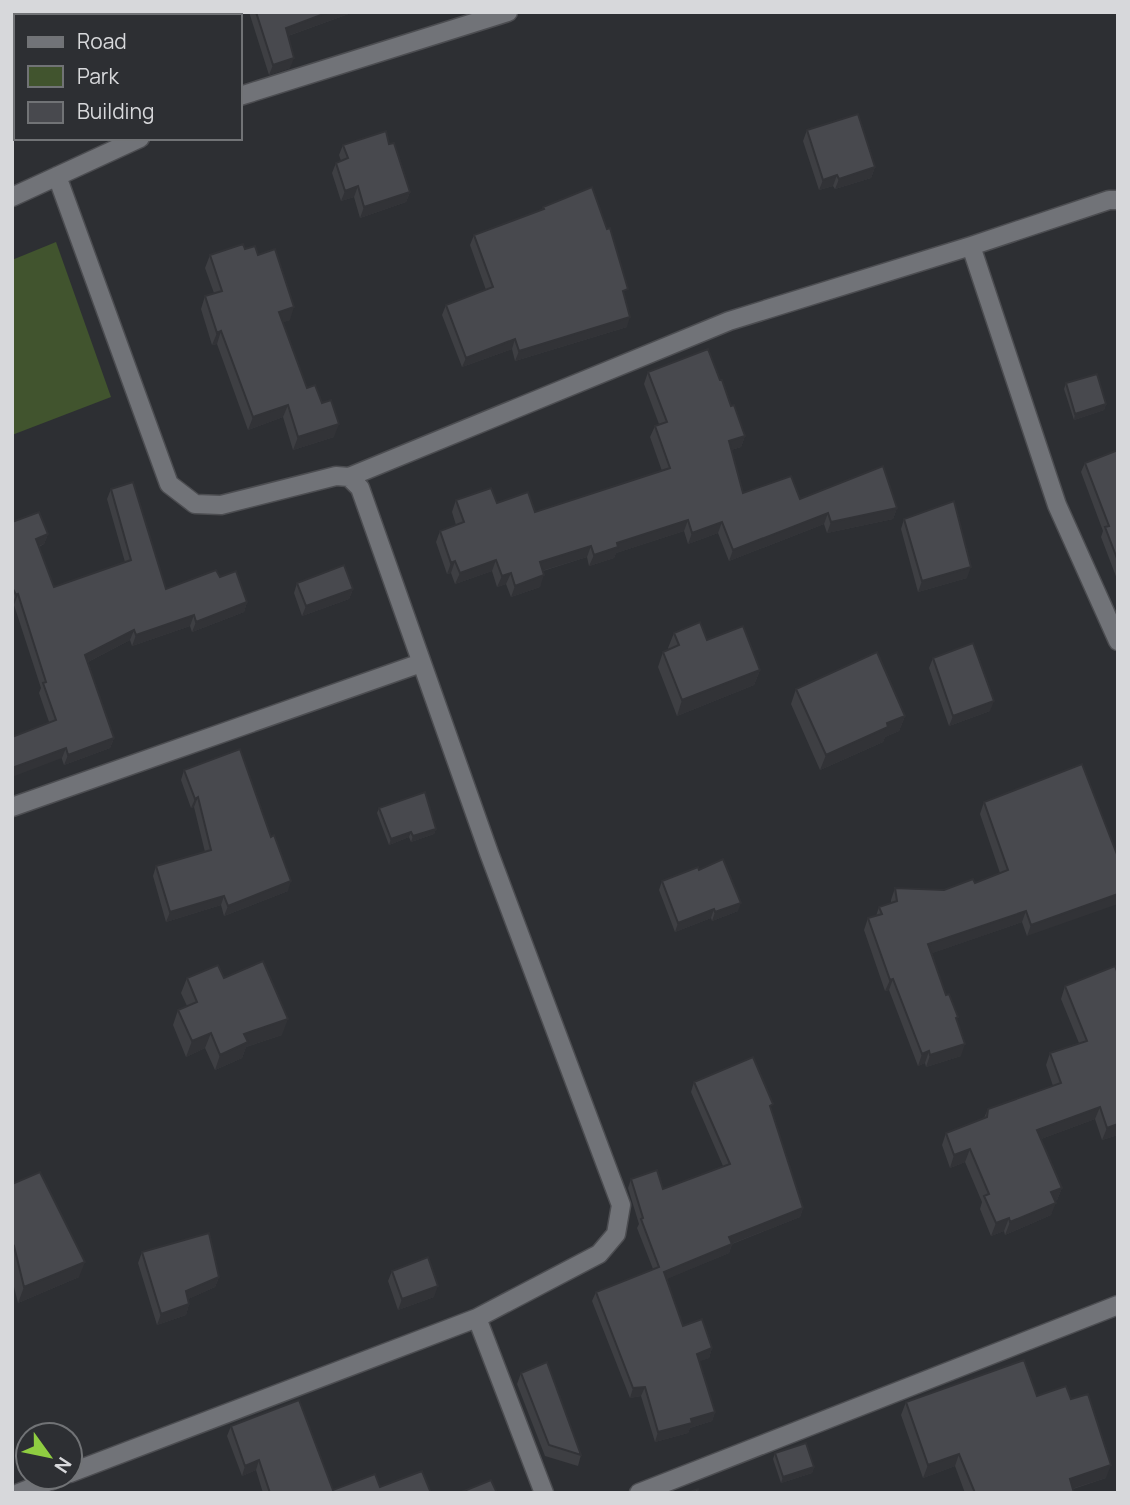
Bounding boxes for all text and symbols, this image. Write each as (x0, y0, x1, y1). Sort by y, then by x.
legend (14, 14, 242, 140)
text: Road (77, 27, 127, 55)
text: Park (77, 62, 119, 90)
text: Building (77, 97, 154, 125)
north arrow (14, 1421, 84, 1491)
text: N (49, 1452, 78, 1478)

